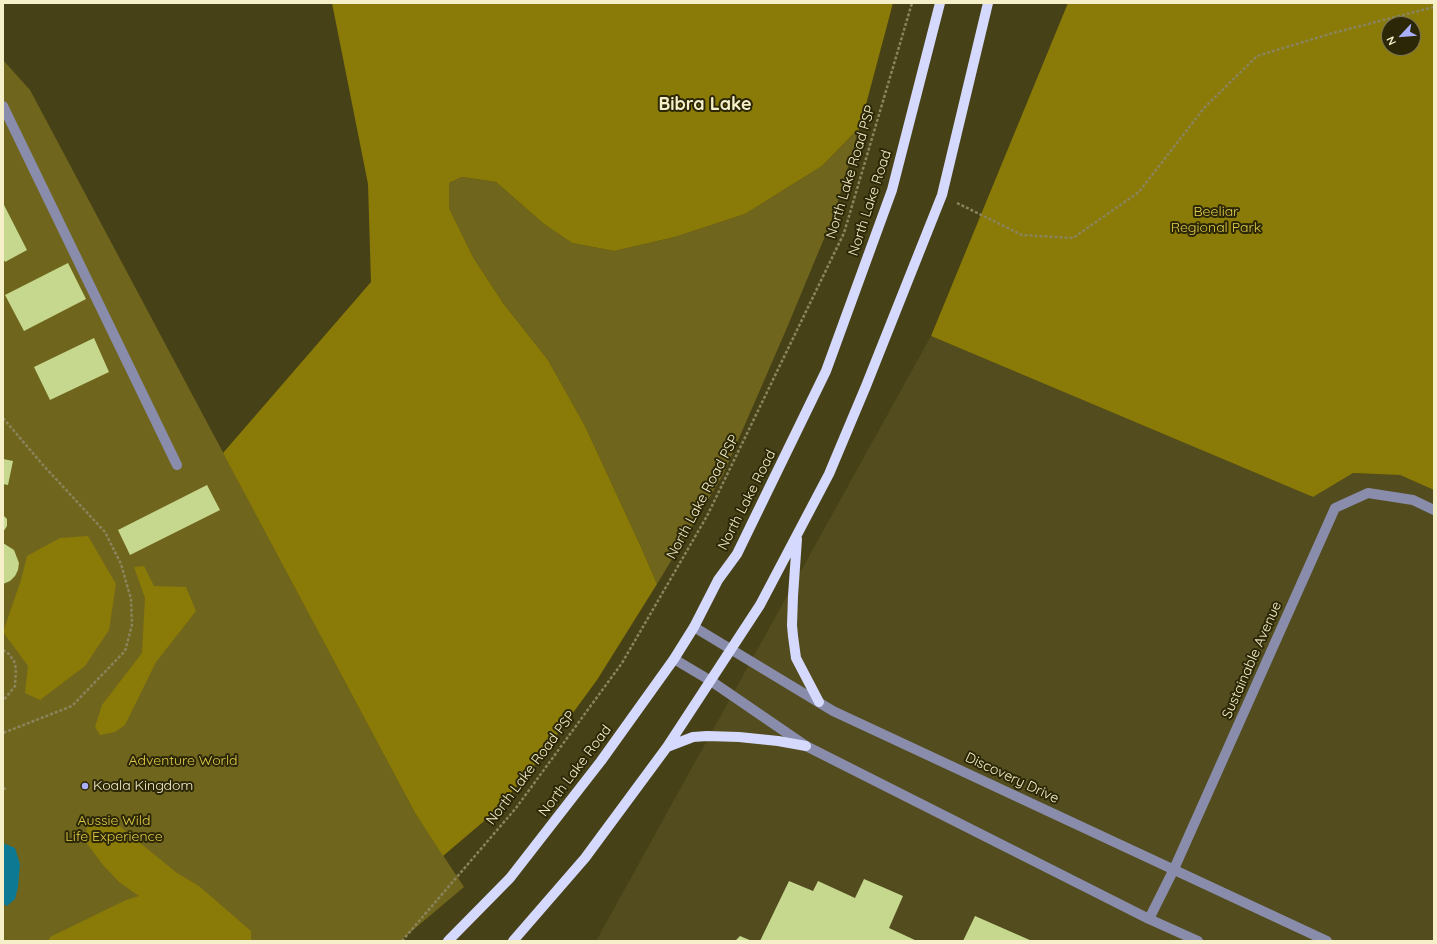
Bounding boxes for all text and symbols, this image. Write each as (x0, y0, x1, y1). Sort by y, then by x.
north arrow (1381, 16, 1421, 56)
text: N (1383, 34, 1399, 48)
district label: Bibra Lake (658, 94, 752, 116)
street label: North Lake Road PSP (823, 103, 879, 241)
street label: North Lake Road (845, 148, 895, 258)
park label: Beeliar Regional Park (1171, 204, 1261, 236)
street label: North Lake Road PSP (663, 432, 743, 562)
street label: North Lake Road (715, 447, 779, 553)
street label: Sustainable Avenue (1219, 599, 1285, 721)
street label: North Lake Road PSP (483, 708, 579, 828)
street label: North Lake Road (535, 722, 615, 820)
street label: Discovery Drive (963, 749, 1061, 807)
park label: Adventure World (128, 753, 238, 769)
place label: Koala Kingdom (93, 778, 193, 794)
marker: Koala Kingdom (80, 781, 90, 791)
park label: Aussie Wild Life Experience (65, 813, 163, 846)

